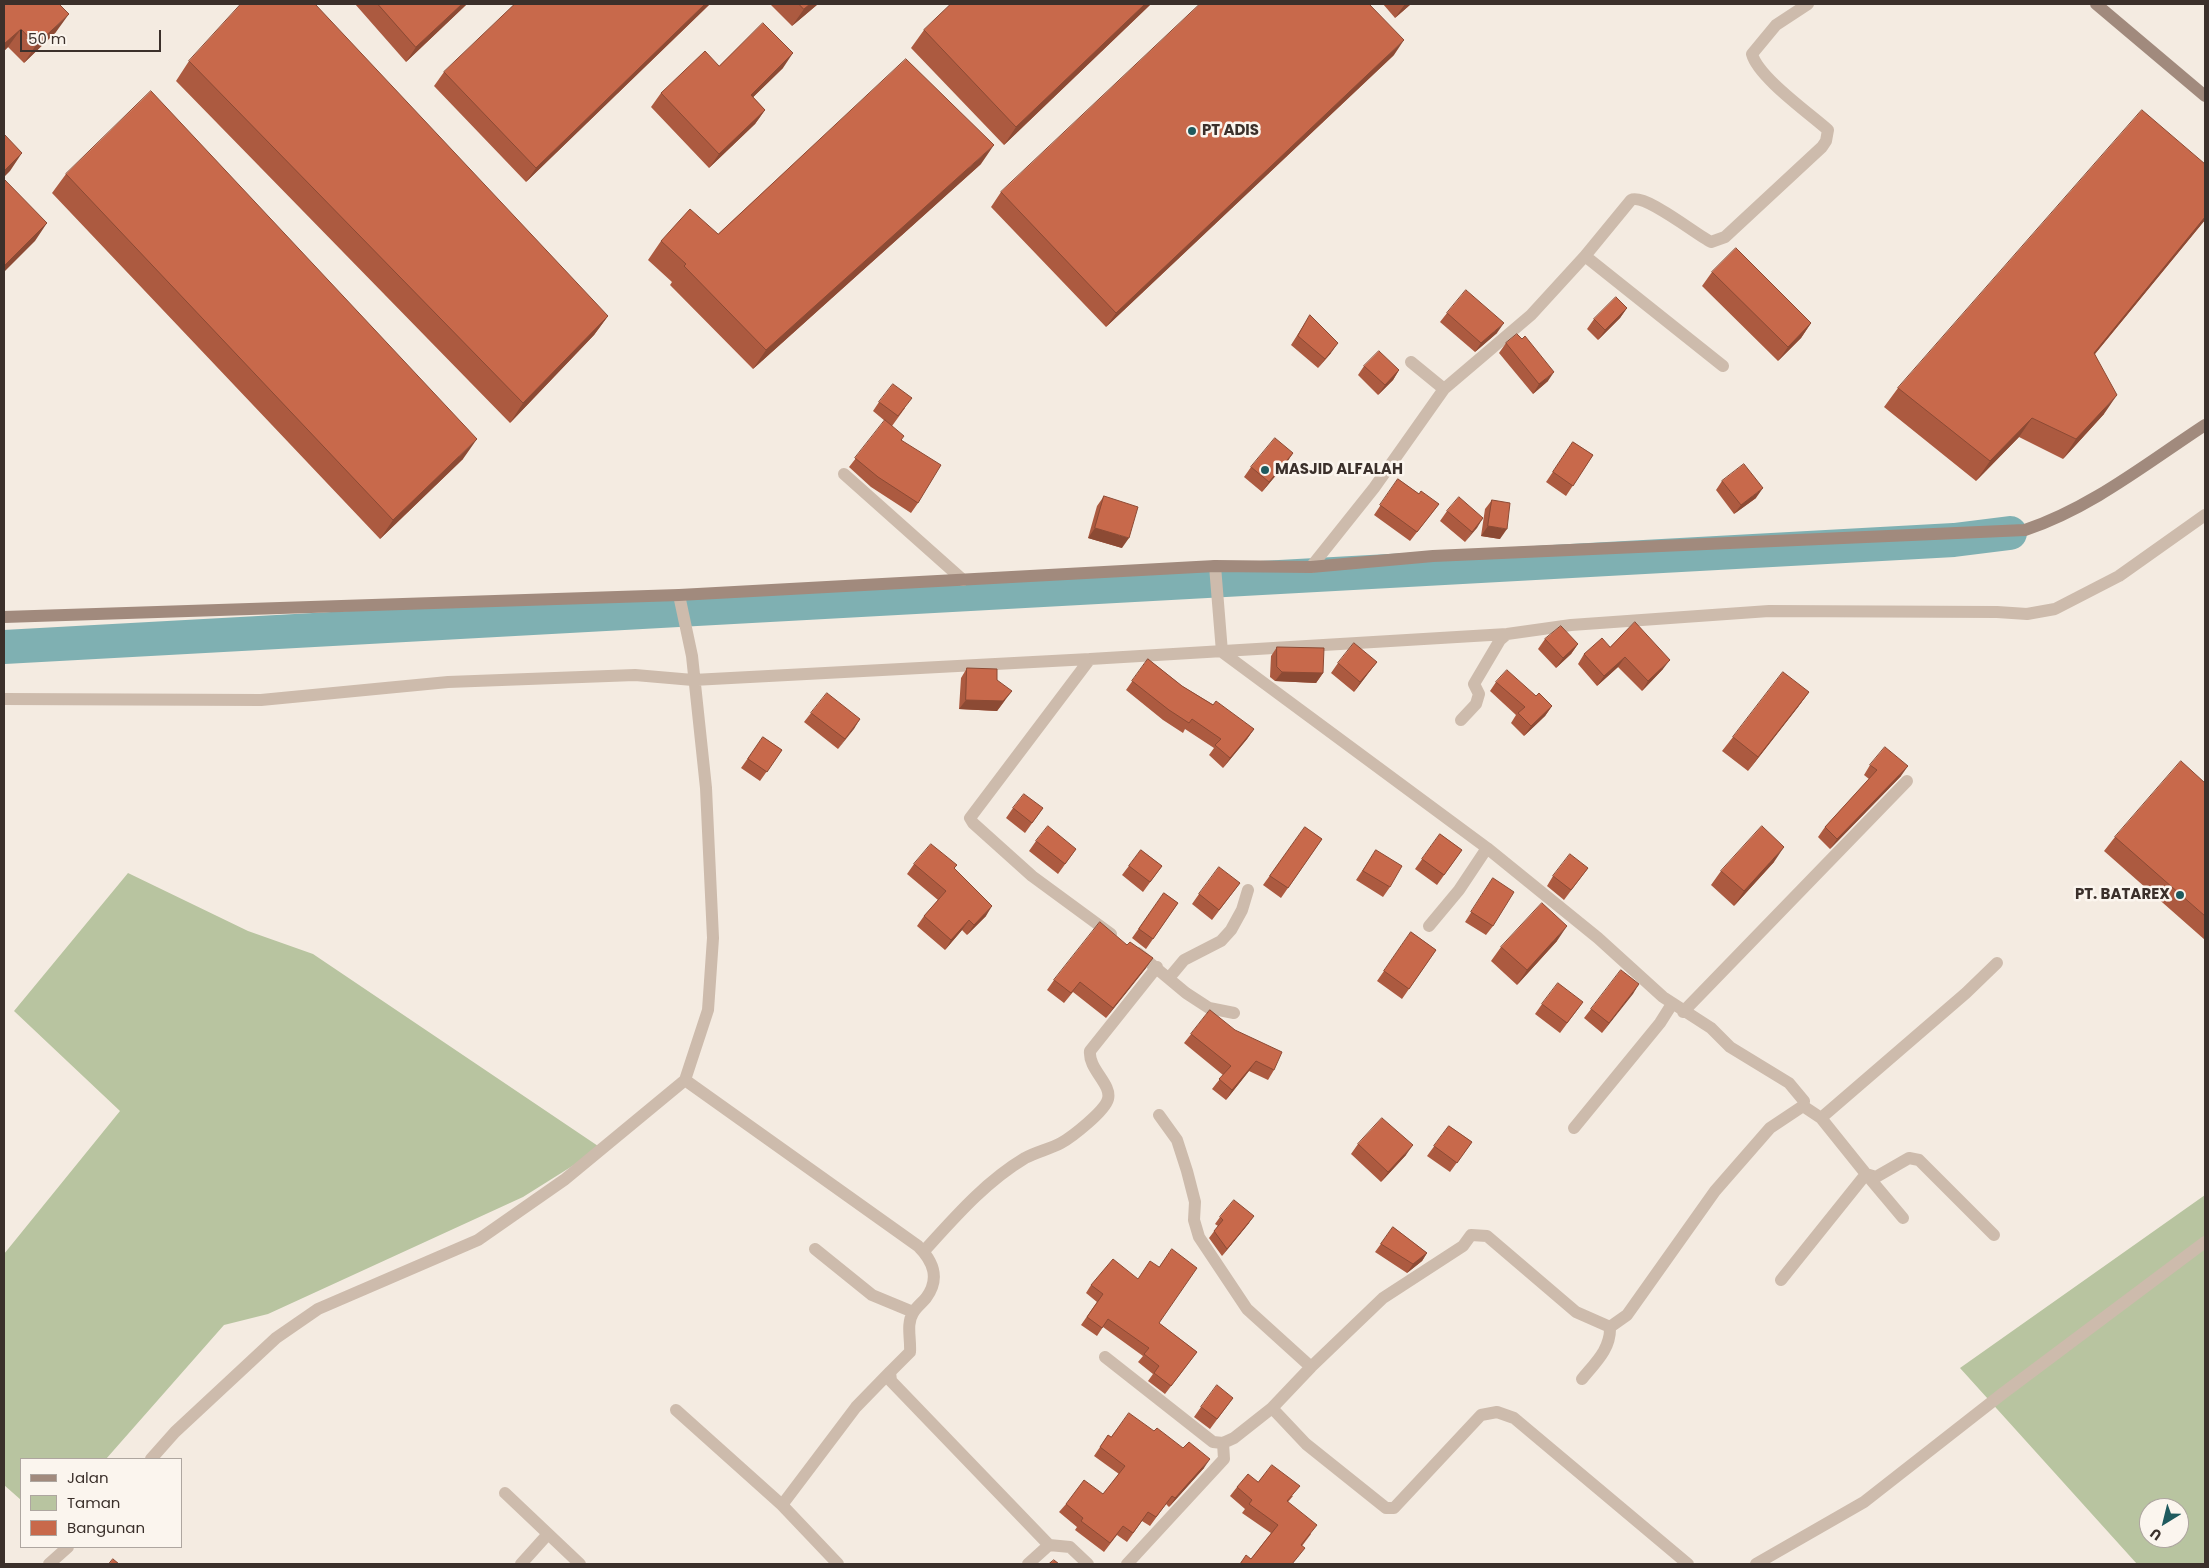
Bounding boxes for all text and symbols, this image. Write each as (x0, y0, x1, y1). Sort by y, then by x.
scale bar (22, 20, 164, 52)
text: 50 m (28, 28, 66, 49)
place label: PT ADIS (1202, 122, 1259, 140)
marker: PT ADIS (1186, 125, 1198, 137)
place label: MASJID ALFALAH (1275, 461, 1403, 479)
marker: MASJID ALFALAH (1259, 464, 1271, 476)
place label: PT. BATAREX (2075, 886, 2170, 904)
marker: PT. BATAREX (2174, 889, 2186, 901)
legend (20, 1458, 182, 1548)
text: Jalan (67, 1467, 109, 1488)
text: Taman (67, 1492, 120, 1513)
north arrow (2139, 1498, 2189, 1548)
text: Bangunan (67, 1517, 145, 1538)
text: U (2146, 1523, 2166, 1545)

